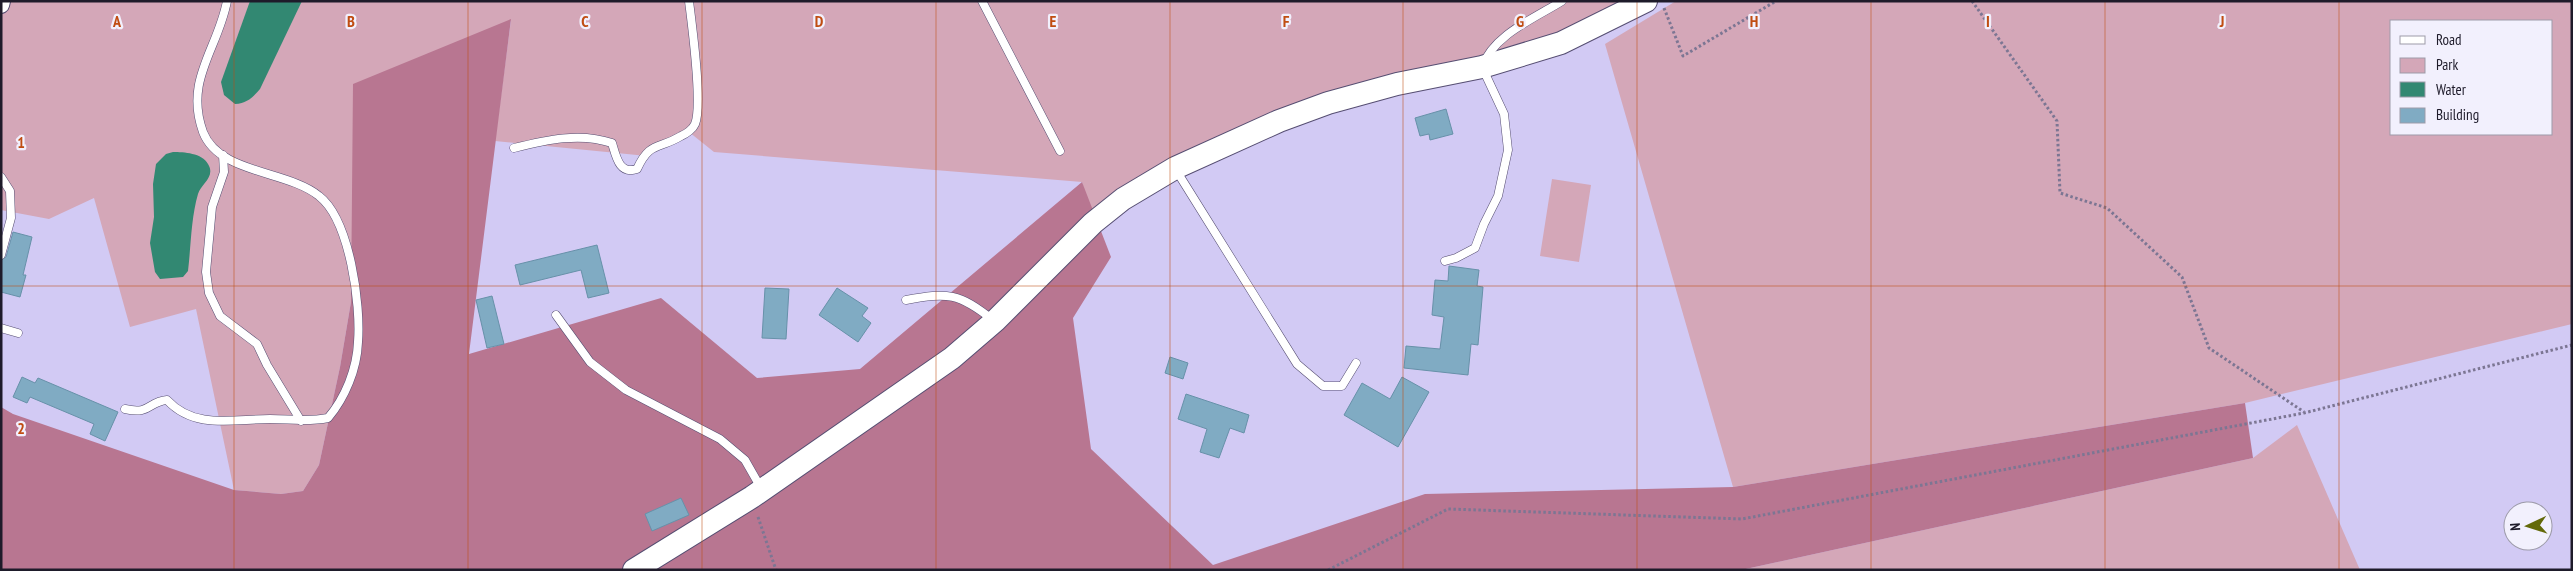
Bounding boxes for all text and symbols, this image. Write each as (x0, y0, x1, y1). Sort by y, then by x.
text: A (112, 11, 122, 31)
text: B (347, 11, 355, 31)
text: C (581, 11, 589, 31)
text: D (815, 11, 824, 31)
text: E (1050, 11, 1057, 31)
text: F (1283, 11, 1290, 31)
text: G (1516, 11, 1524, 31)
text: H (1750, 11, 1758, 31)
text: I (1986, 11, 1990, 31)
text: J (2219, 11, 2224, 31)
legend (2390, 20, 2553, 135)
text: Road (2436, 30, 2462, 49)
text: Park (2436, 55, 2458, 74)
text: Water (2436, 80, 2467, 99)
text: Building (2436, 105, 2479, 124)
text: 1 (17, 132, 25, 152)
text: 2 (17, 418, 25, 438)
north arrow (2503, 501, 2553, 551)
text: N (2506, 523, 2524, 531)

